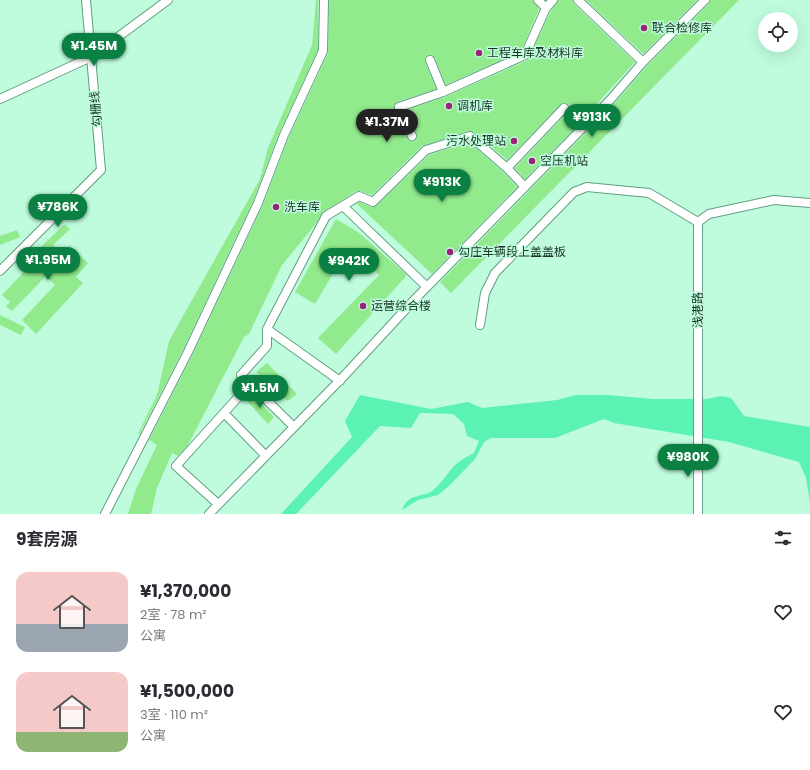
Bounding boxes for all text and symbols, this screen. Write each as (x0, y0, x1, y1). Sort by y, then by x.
map controls (758, 12, 798, 52)
button: locate (758, 12, 798, 52)
place label: 联合检修库 (652, 19, 712, 36)
marker: 联合检修库 (639, 23, 649, 33)
pin: ¥1.45M (61, 33, 127, 67)
text: ¥1.45M (71, 36, 117, 55)
place label: 工程车库及材料库 (487, 44, 583, 61)
marker: 工程车库及材料库 (474, 48, 484, 58)
street label: 勾栅线 (85, 90, 106, 128)
place label: 调机库 (457, 97, 493, 114)
marker: 调机库 (444, 101, 454, 111)
pin: ¥913K (564, 104, 620, 138)
text: ¥913K (573, 107, 611, 126)
pin: ¥1.37M (354, 109, 420, 143)
text: ¥1.37M (365, 112, 409, 131)
place label: 污水处理站 (446, 132, 506, 149)
marker: 污水处理站 (509, 136, 519, 146)
place label: 空压机站 (540, 152, 588, 169)
marker: 空压机站 (527, 156, 537, 166)
pin: ¥913K (414, 169, 470, 203)
text: ¥913K (423, 172, 461, 191)
pin: ¥786K (30, 194, 86, 228)
text: ¥786K (37, 197, 79, 216)
place label: 洗车库 (284, 198, 320, 215)
marker: 洗车库 (271, 202, 281, 212)
place label: 勾庄车辆段上盖盖板 (458, 243, 566, 260)
pin: ¥1.95M (15, 247, 81, 281)
marker: 勾庄车辆段上盖盖板 (445, 247, 455, 257)
pin: ¥942K (321, 248, 377, 282)
text: ¥1.95M (25, 250, 71, 269)
text: ¥942K (328, 251, 370, 270)
street label: 浅港路 (689, 292, 706, 328)
place label: 运营综合楼 (371, 297, 431, 314)
marker: 运营综合楼 (358, 301, 368, 311)
pin: ¥1.5M (232, 375, 288, 409)
text: ¥1.5M (241, 378, 279, 397)
pin: ¥980K (660, 444, 716, 478)
text: ¥980K (667, 447, 709, 466)
text: 9套房源 (16, 527, 77, 551)
icon: filters (772, 527, 794, 549)
text: ¥1,370,000 (140, 579, 231, 603)
icon: home (48, 588, 96, 636)
icon: heart (772, 601, 794, 623)
text: 2室 · 78 m² (140, 605, 207, 624)
text: 公寓 (140, 626, 166, 645)
text: ¥1,500,000 (140, 679, 234, 703)
icon: home (48, 688, 96, 736)
icon: heart (772, 701, 794, 723)
text: 3室 · 110 m² (140, 705, 208, 724)
text: 公寓 (140, 726, 166, 745)

